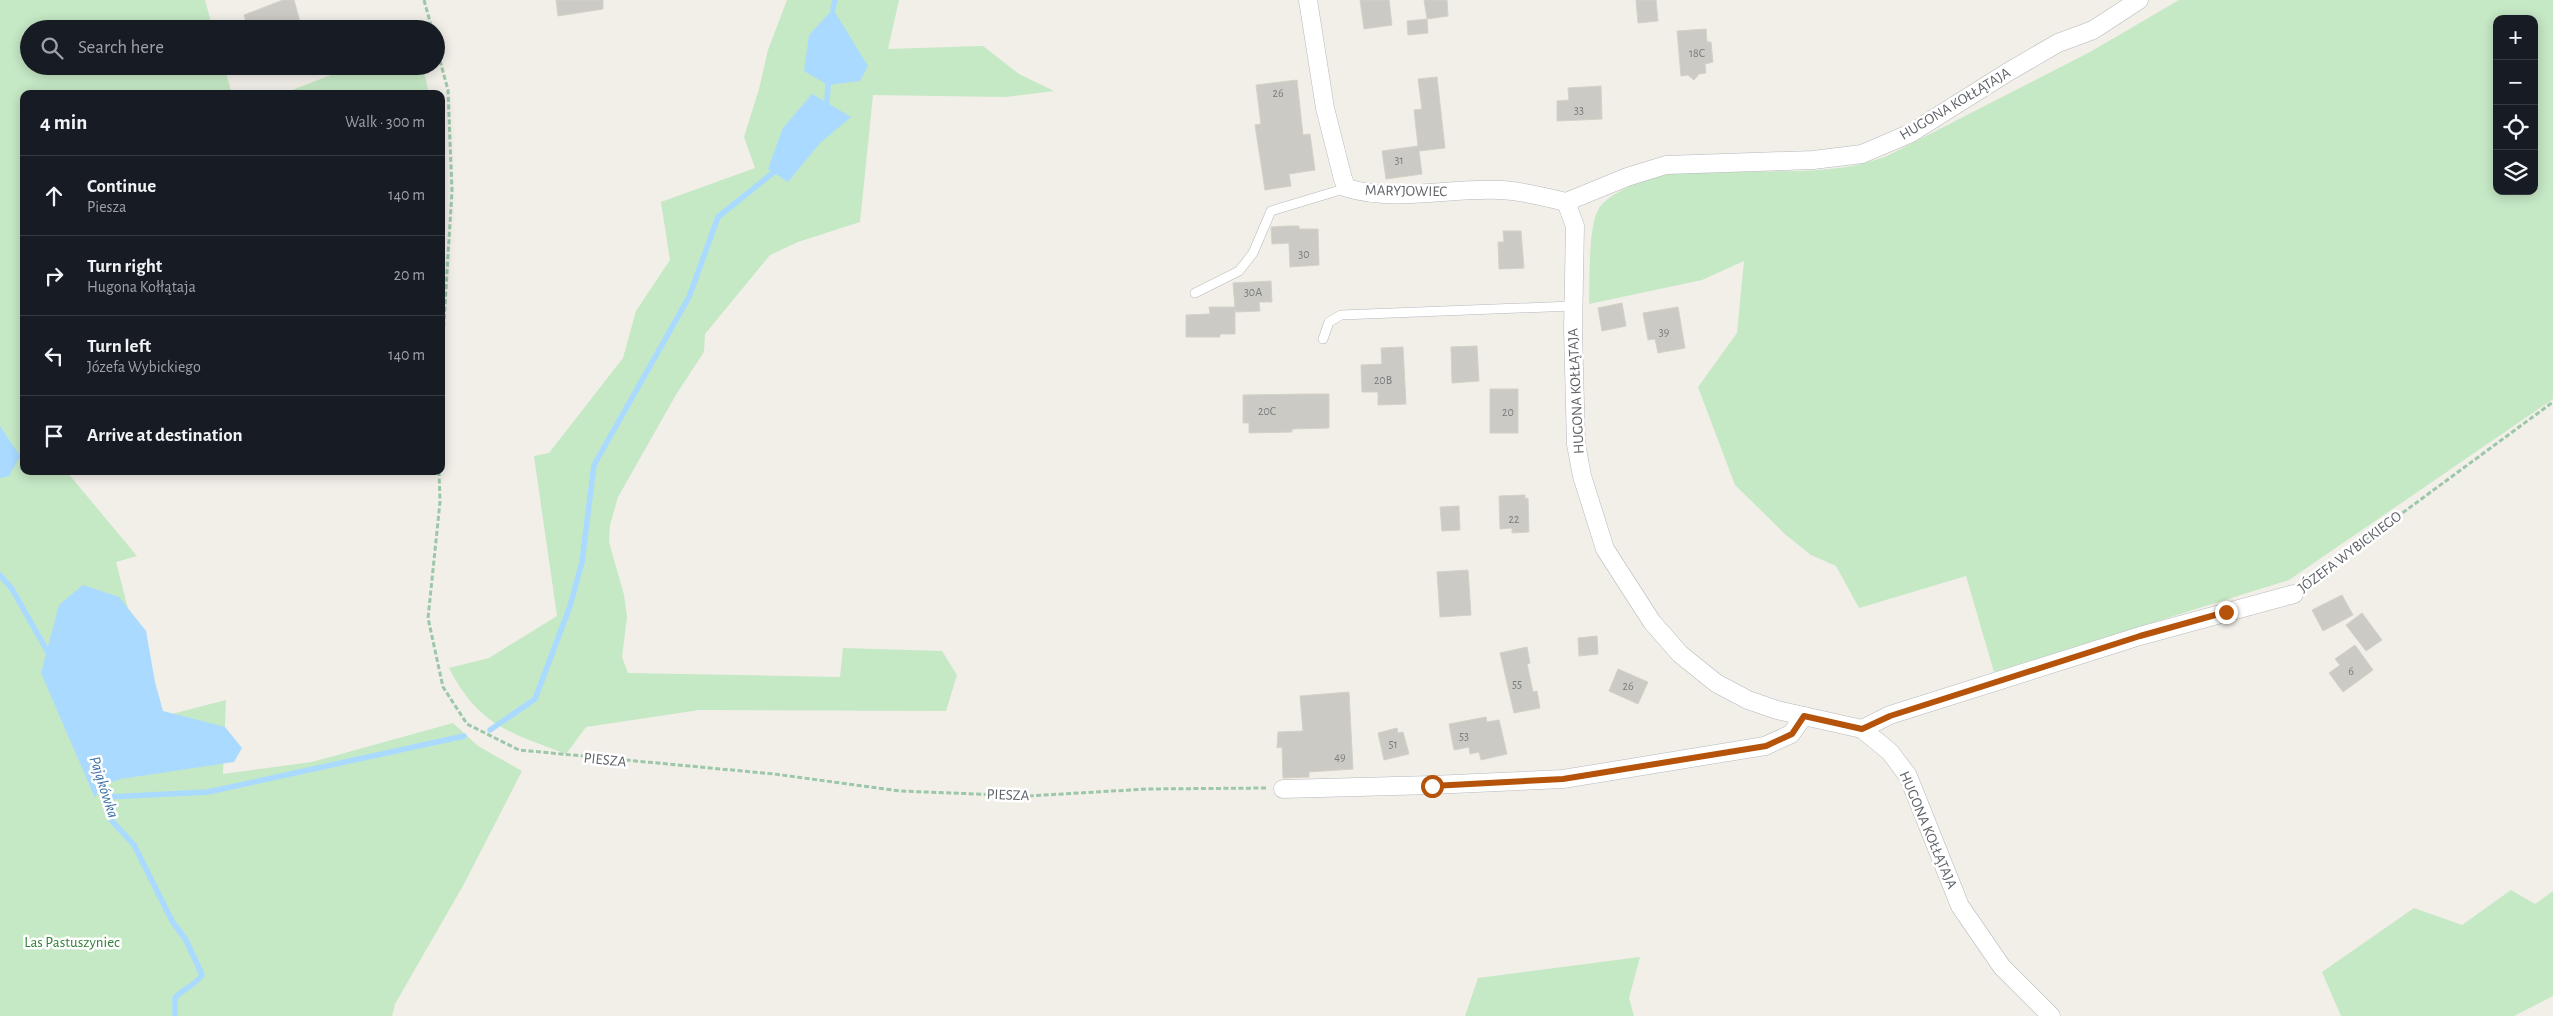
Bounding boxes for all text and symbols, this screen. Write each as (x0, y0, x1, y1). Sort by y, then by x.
map controls (2493, 15, 2538, 195)
button: + (2493, 15, 2538, 60)
search box (20, 20, 445, 75)
icon: search (38, 34, 66, 62)
text: Search here (78, 38, 164, 57)
house number: 18C (1689, 47, 1705, 59)
button: − (2493, 60, 2538, 105)
street label: HUGONA KOŁŁĄTAJA (1897, 65, 2013, 143)
house number: 26 (1272, 87, 1284, 99)
house number: 33 (1574, 104, 1584, 116)
button: locate (2493, 105, 2538, 150)
text: 4 min (40, 112, 87, 133)
text: Walk · 300 m (345, 114, 425, 130)
button: layers (2493, 150, 2538, 195)
house number: 31 (1394, 154, 1404, 166)
text: Continue (87, 177, 156, 196)
icon: ahead (40, 182, 68, 210)
street label: MARYJOWIEC (1365, 183, 1447, 199)
text: 140 m (388, 187, 425, 203)
text: Piesza (87, 199, 126, 215)
house number: 30 (1298, 248, 1310, 260)
text: Turn right (87, 257, 162, 276)
icon: right (40, 262, 68, 290)
text: 20 m (394, 267, 425, 283)
text: Hugona Kołłątaja (87, 279, 196, 295)
house number: 30A (1244, 286, 1262, 298)
house number: 39 (1659, 326, 1670, 338)
street label: HUGONA KOŁŁĄTAJA (1565, 327, 1587, 454)
text: Turn left (87, 337, 151, 356)
icon: left (40, 342, 68, 370)
text: 140 m (388, 347, 425, 363)
text: Józefa Wybickiego (87, 359, 201, 375)
house number: 20B (1374, 374, 1392, 386)
house number: 20C (1258, 405, 1276, 417)
house number: 20 (1502, 406, 1514, 418)
icon: arrive (40, 422, 68, 450)
text: Arrive at destination (87, 426, 243, 445)
street label: JÓZEFA WYBICKIEGO (2294, 507, 2404, 596)
house number: 22 (1509, 513, 1520, 525)
route end (2215, 601, 2238, 624)
house number: 6 (2348, 665, 2354, 677)
house number: 55 (1512, 678, 1522, 690)
house number: 26 (1622, 680, 1634, 692)
house number: 53 (1459, 730, 1469, 742)
house number: 51 (1388, 738, 1398, 750)
street label: PIESZA (583, 750, 627, 770)
house number: 49 (1334, 751, 1346, 763)
water label: Pająkówka (86, 754, 121, 820)
street label: HUGONA KOŁŁĄTAJA (1896, 769, 1960, 891)
route start (1421, 775, 1444, 798)
street label: PIESZA (986, 787, 1030, 803)
park label: Las Pastuszyniec (24, 935, 120, 950)

